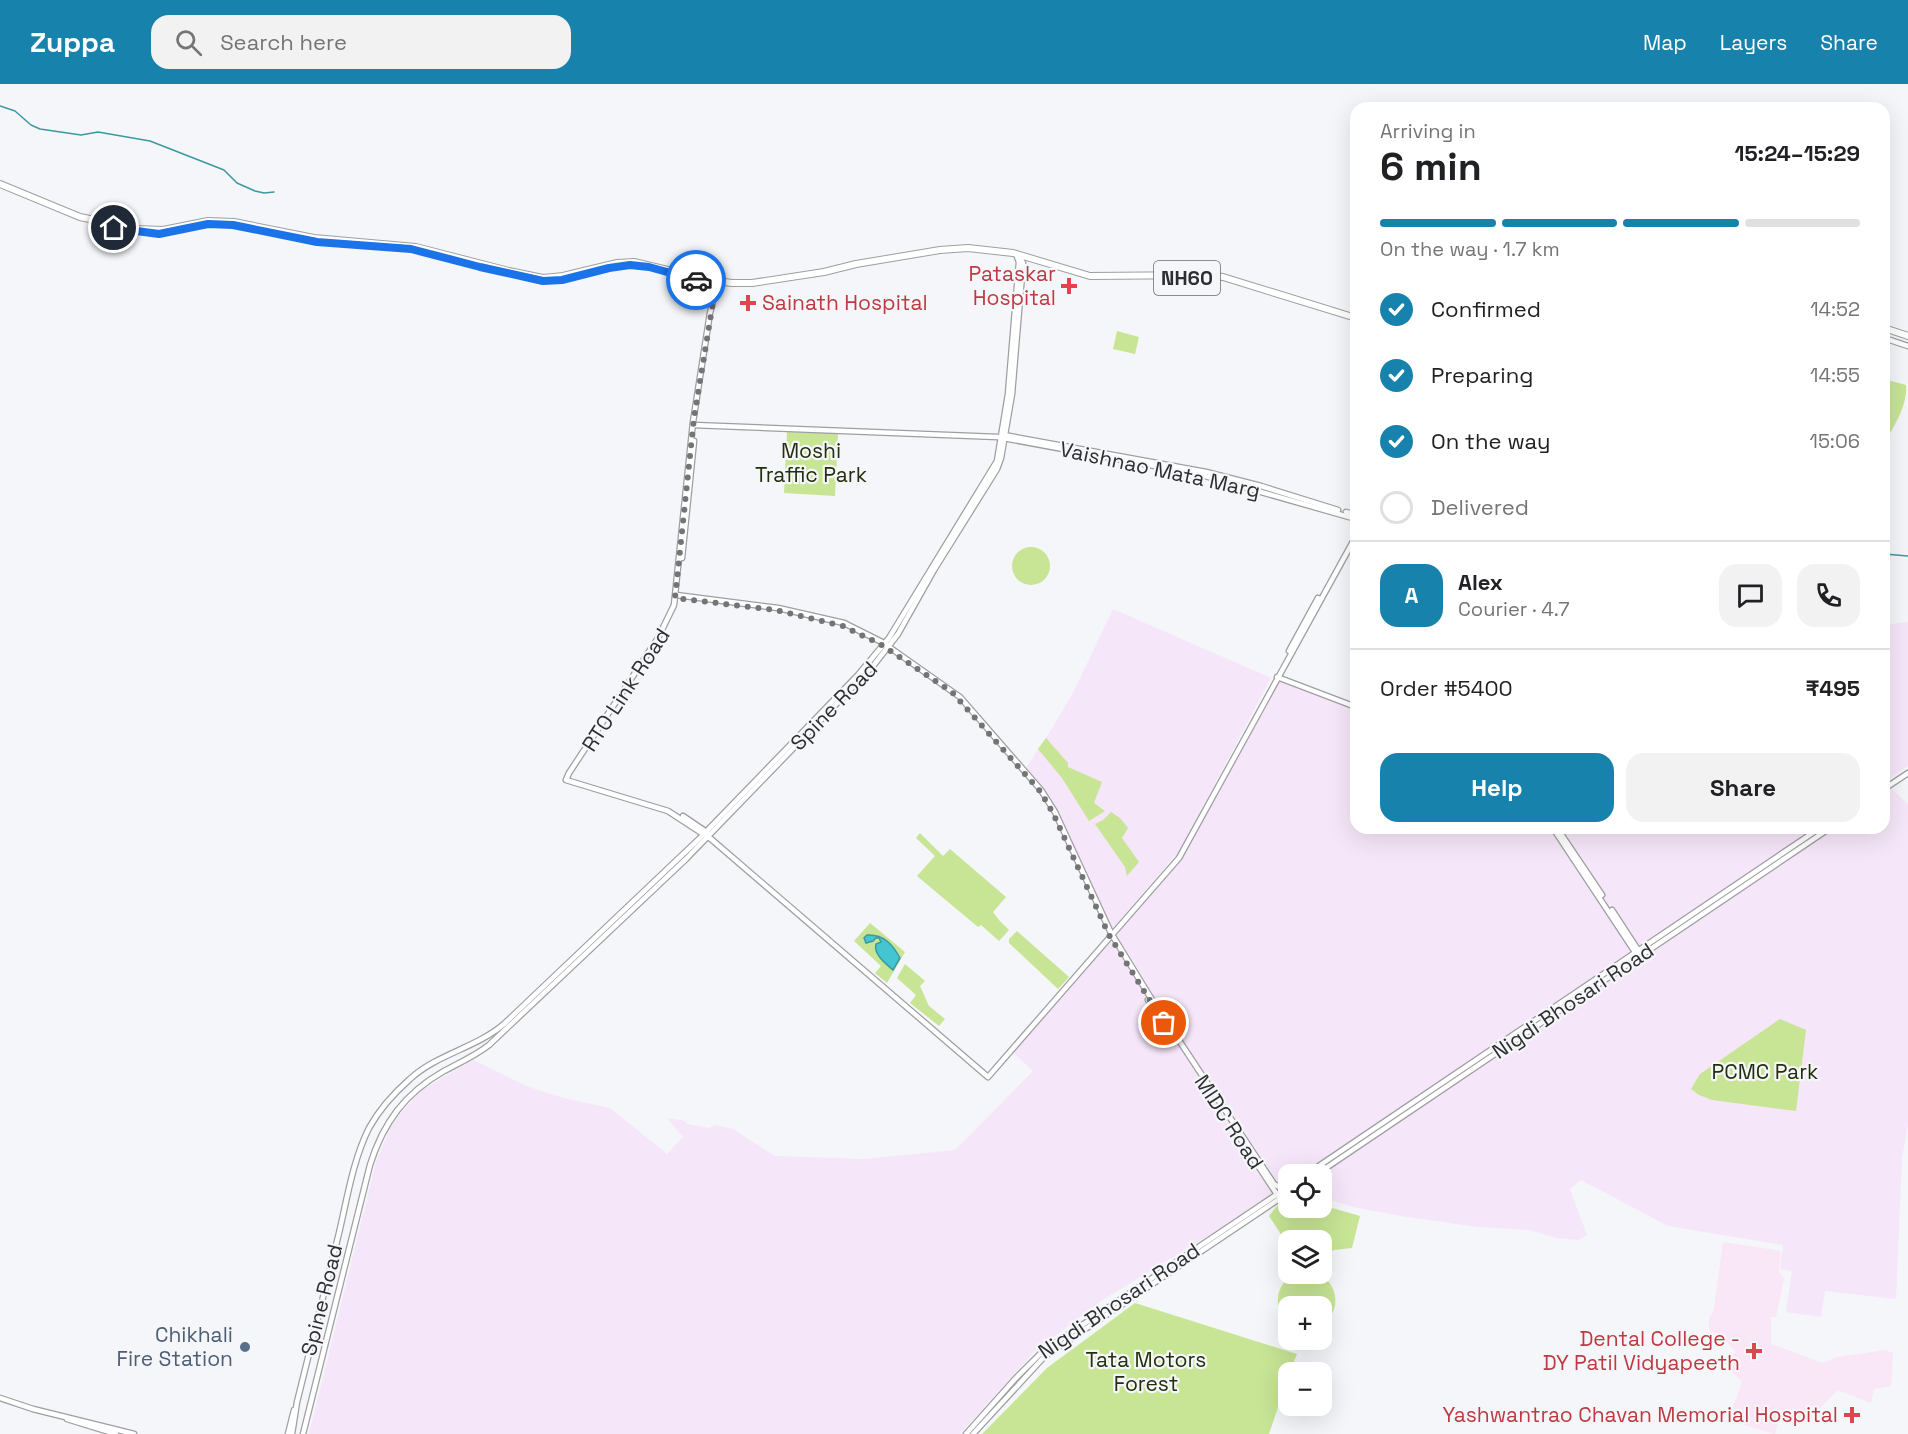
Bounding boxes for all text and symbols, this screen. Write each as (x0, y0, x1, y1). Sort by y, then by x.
search box (151, 15, 571, 69)
text: Zuppa (30, 24, 115, 60)
icon: search (172, 26, 205, 59)
text: Search here (220, 28, 347, 56)
text: Map (1643, 29, 1687, 56)
text: Layers (1720, 29, 1787, 56)
text: Share (1820, 29, 1878, 56)
text: Arriving in (1380, 118, 1476, 144)
text: 15:24–15:29 (1734, 139, 1860, 167)
text: 6 min (1380, 142, 1482, 191)
pin (88, 202, 139, 253)
icon: home (97, 211, 130, 244)
text: On the way · 1.7 km (1380, 236, 1560, 262)
courier (666, 250, 726, 310)
place label: Pataskar Hospital (969, 260, 1056, 311)
road number: NH60 (1154, 261, 1220, 295)
icon: car (680, 264, 713, 297)
marker: Pataskar Hospital (1060, 277, 1078, 295)
place label: Sainath Hospital (762, 289, 928, 316)
icon: check (1380, 293, 1413, 326)
marker: Sainath Hospital (739, 294, 757, 312)
text: Confirmed (1431, 295, 1541, 323)
text: 14:52 (1810, 296, 1860, 322)
icon: check (1380, 359, 1413, 392)
text: Preparing (1431, 361, 1533, 389)
text: 14:55 (1810, 362, 1860, 388)
icon: check (1380, 425, 1413, 458)
text: On the way (1431, 427, 1550, 455)
text: 15:06 (1810, 428, 1860, 454)
street label: Vaishnao Mata Marg (1057, 435, 1263, 504)
park label: Moshi Traffic Park (755, 437, 867, 488)
text: Delivered (1431, 493, 1529, 521)
button: chat (1719, 564, 1782, 627)
button: phone (1797, 564, 1860, 627)
text: Alex (1458, 568, 1503, 596)
text: A (1405, 581, 1418, 609)
text: Courier · 4.7 (1458, 596, 1569, 622)
street label: RTO Link Road (576, 623, 676, 757)
street label: Spine Road (784, 655, 883, 756)
text: Order #5400 (1380, 674, 1513, 702)
text: ₹495 (1806, 674, 1860, 702)
button: Help (1380, 753, 1614, 822)
button: Share (1626, 753, 1860, 822)
street label: Nigdi Bhosari Road (1487, 936, 1659, 1065)
pin (1138, 997, 1189, 1048)
icon: bag (1147, 1006, 1180, 1039)
park label: PCMC Park (1712, 1058, 1818, 1085)
street label: MIDC Road (1189, 1069, 1270, 1174)
map controls (1278, 1164, 1332, 1416)
button: locate (1278, 1164, 1332, 1218)
button: layers (1278, 1230, 1332, 1284)
street label: Nigdi Bhosari Road (1033, 1236, 1205, 1365)
street label: Spine Road (295, 1241, 348, 1358)
button: + (1278, 1296, 1332, 1350)
place label: Chikhali Fire Station (117, 1321, 233, 1372)
place label: Dental College - DY Patil Vidyapeeth (1543, 1325, 1740, 1376)
marker: Chikhali Fire Station (238, 1340, 252, 1354)
marker: Dental College - DY Patil Vidyapeeth (1745, 1342, 1763, 1360)
park label: Tata Motors Forest (1086, 1346, 1206, 1397)
button: − (1278, 1362, 1332, 1416)
place label: Yashwantrao Chavan Memorial Hospital (1443, 1401, 1838, 1428)
marker: Yashwantrao Chavan Memorial Hospital (1843, 1406, 1861, 1424)

